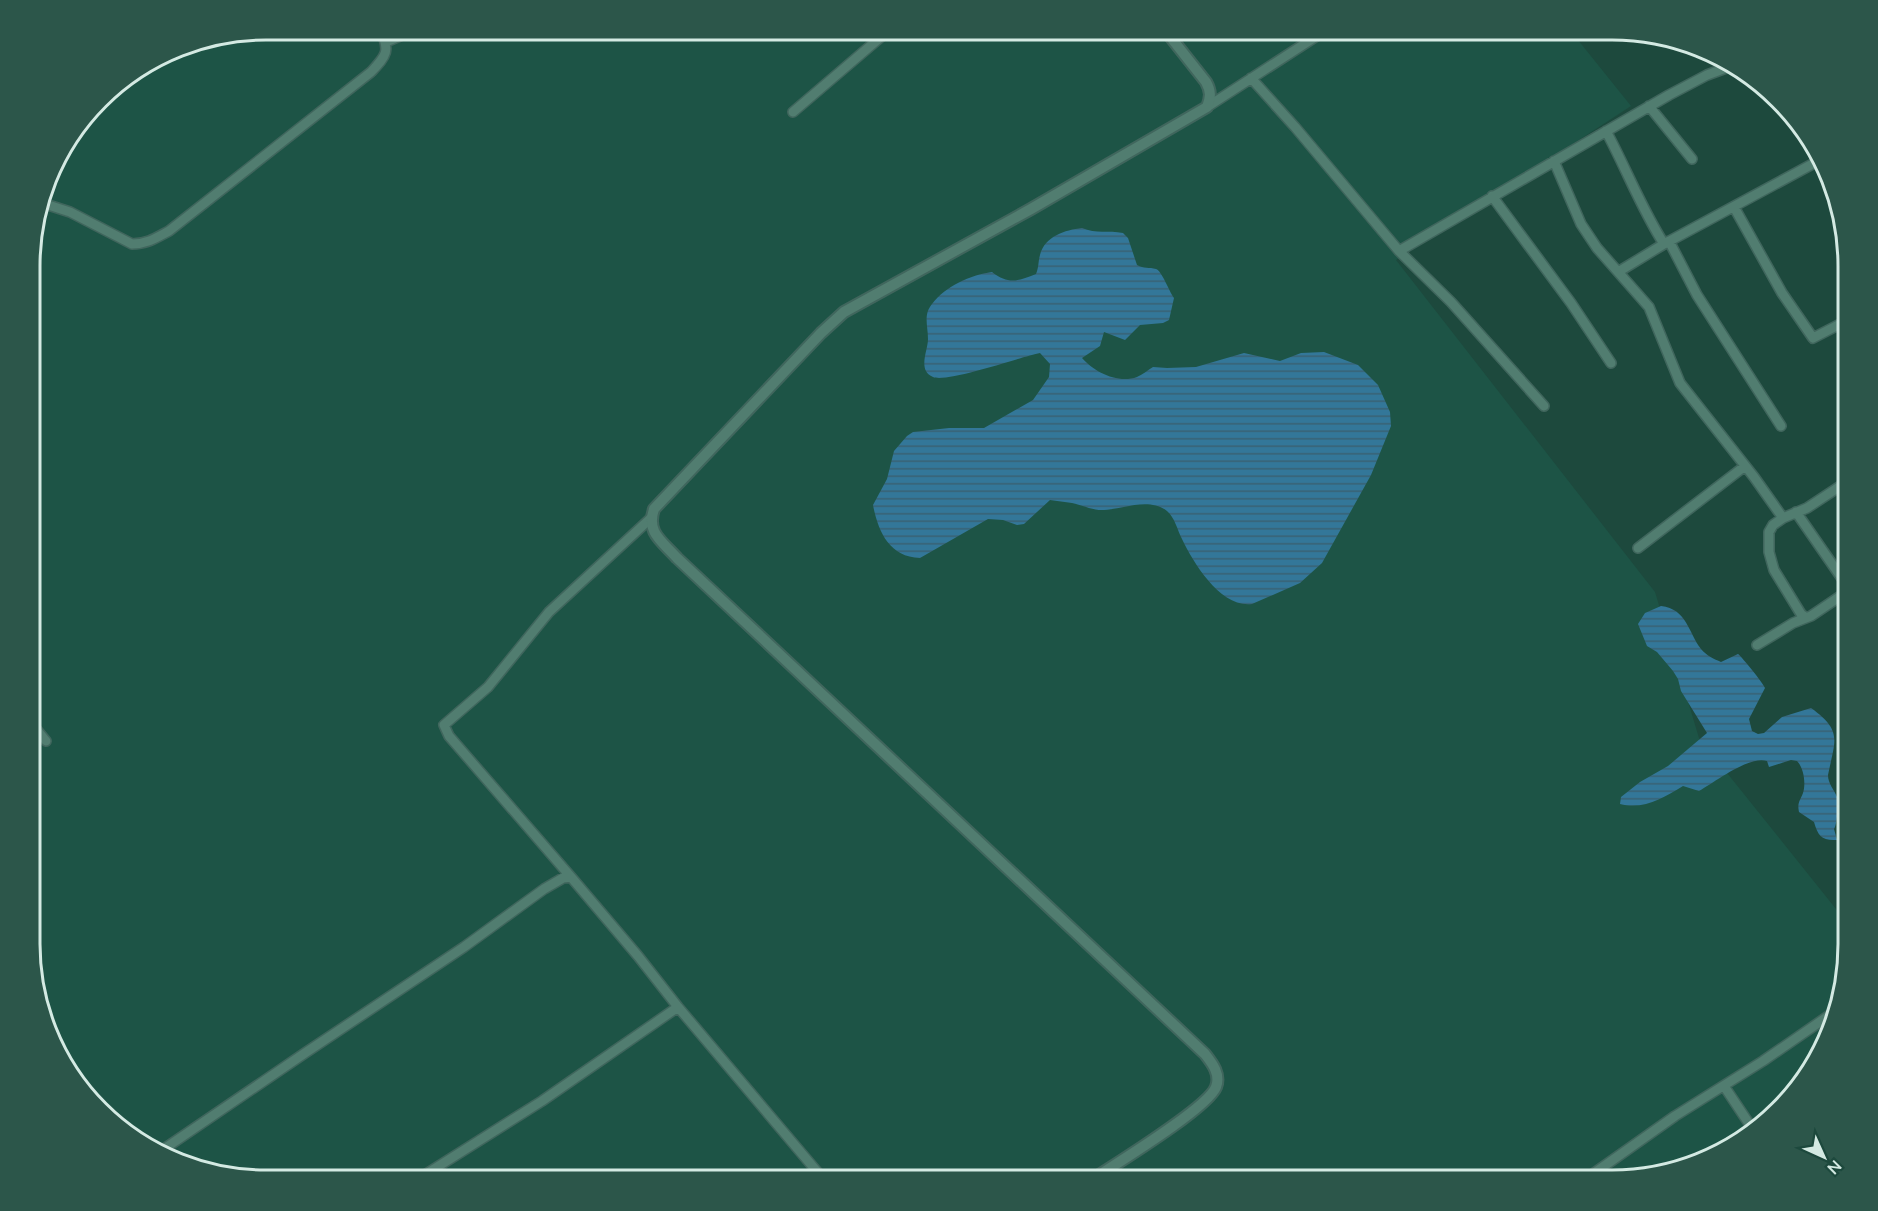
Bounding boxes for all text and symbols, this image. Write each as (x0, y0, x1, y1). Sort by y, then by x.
north arrow (1794, 1127, 1854, 1187)
text: N (1823, 1156, 1846, 1179)

